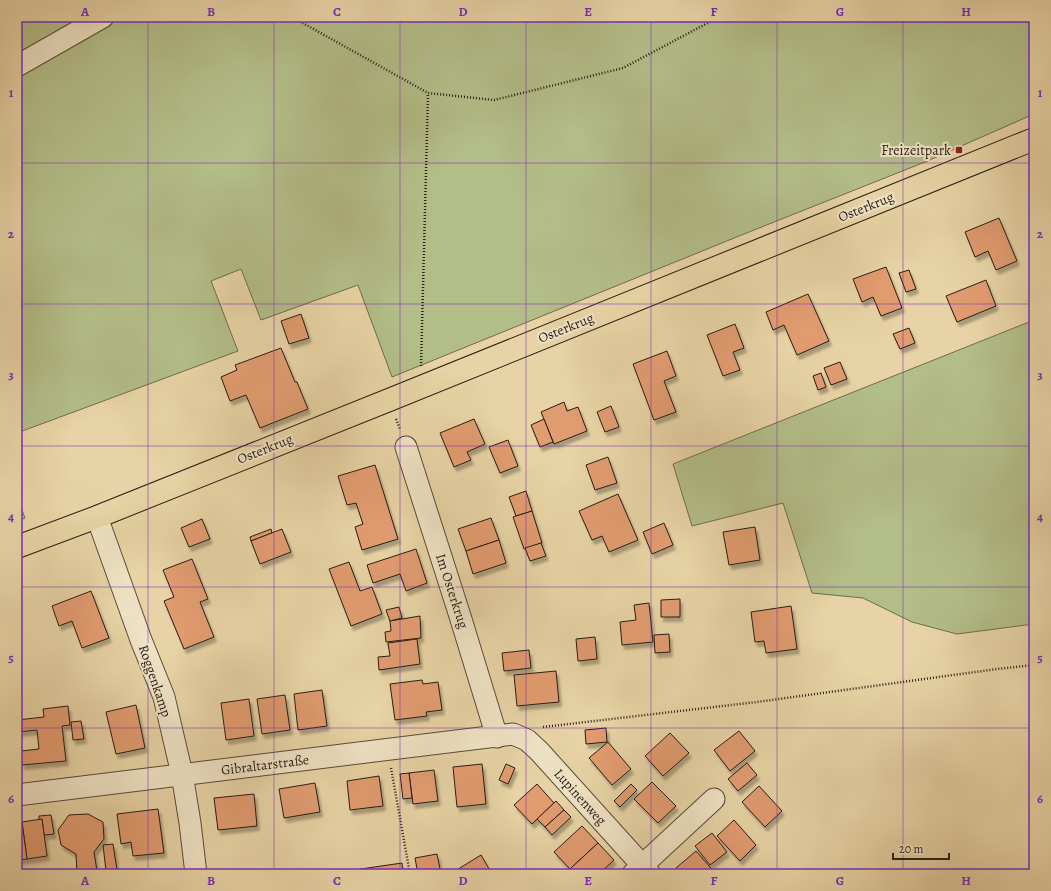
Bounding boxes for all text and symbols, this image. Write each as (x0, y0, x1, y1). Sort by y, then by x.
text: A (80, 3, 90, 20)
text: B (207, 3, 215, 20)
text: C (333, 3, 341, 20)
text: D (458, 3, 468, 20)
text: E (584, 3, 592, 20)
text: F (711, 3, 718, 20)
text: G (836, 3, 844, 20)
text: H (961, 3, 971, 20)
text: 1 (9, 84, 14, 101)
text: 1 (1038, 84, 1043, 101)
place label: Freizeitpark (881, 141, 951, 160)
marker: Freizeitpark (954, 145, 964, 155)
street label: Osterkrug (835, 187, 897, 227)
text: 2 (8, 225, 15, 242)
text: 2 (1037, 225, 1044, 242)
street label: Osterkrug (535, 308, 597, 348)
text: 3 (8, 366, 14, 383)
text: 3 (1037, 366, 1043, 383)
street label: Osterkrug (234, 429, 296, 469)
text: 4 (8, 508, 14, 525)
text: 4 (1037, 508, 1043, 525)
street label: Im Osterkrug (431, 551, 473, 631)
street label: Roggenkamp (134, 642, 176, 720)
text: 5 (8, 649, 14, 666)
text: 5 (1037, 649, 1043, 666)
street label: Gibraltarstraße (220, 750, 310, 780)
street label: Lupinenweg (549, 765, 611, 829)
text: 6 (8, 790, 14, 807)
text: 6 (1037, 790, 1043, 807)
scale bar (893, 835, 949, 861)
text: 20 m (899, 841, 923, 857)
text: A (80, 872, 90, 889)
text: B (207, 872, 215, 889)
text: C (333, 872, 341, 889)
text: D (458, 872, 468, 889)
text: E (584, 872, 592, 889)
text: F (711, 872, 718, 889)
text: G (836, 872, 844, 889)
text: H (961, 872, 971, 889)

